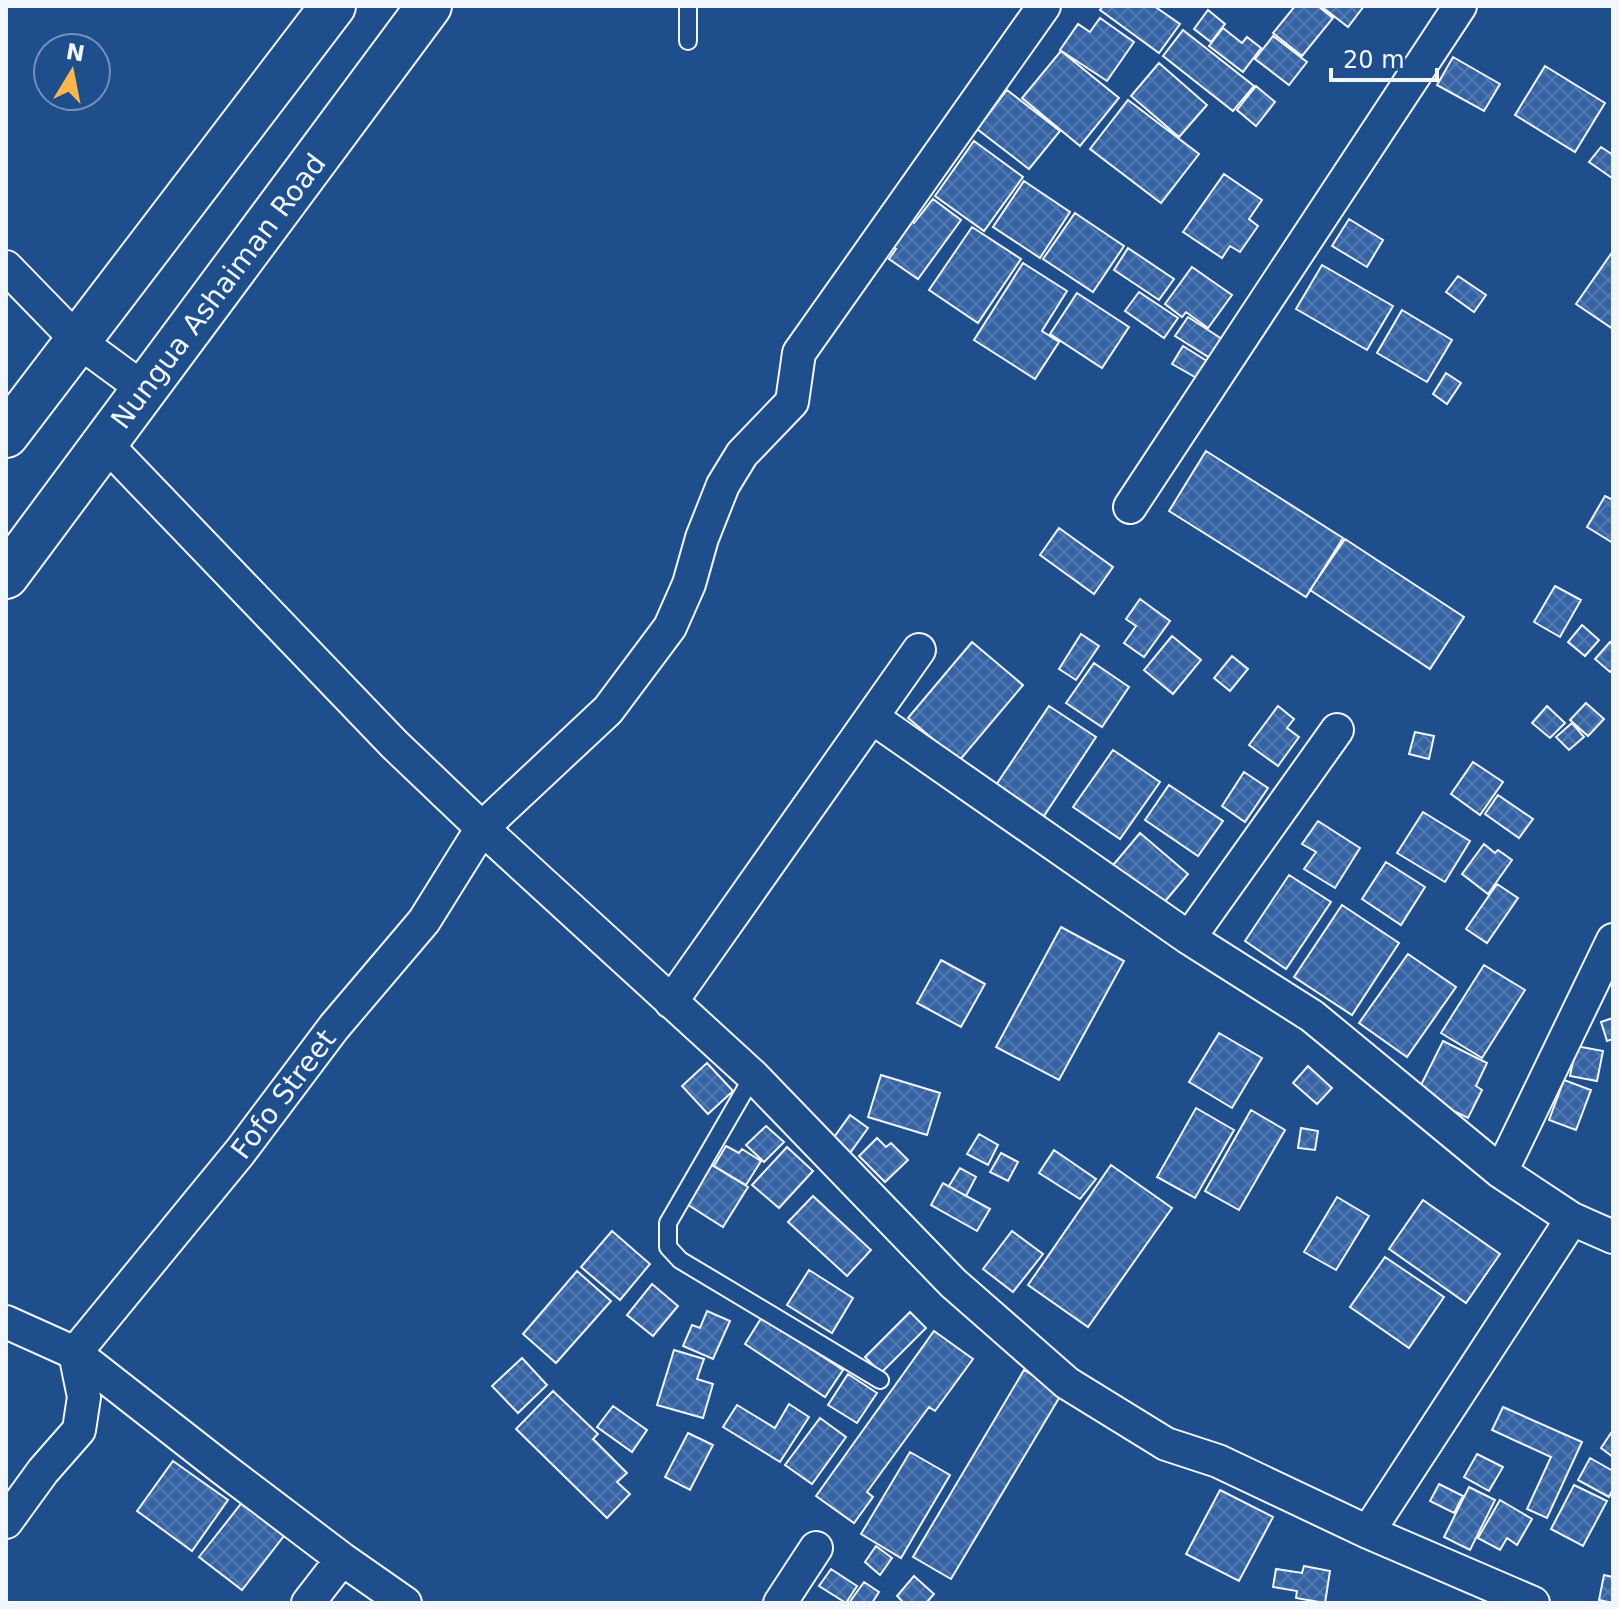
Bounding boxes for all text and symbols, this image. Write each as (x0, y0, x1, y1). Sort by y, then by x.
north arrow (32, 32, 112, 112)
scale bar (1331, 32, 1437, 82)
text: N (64, 39, 87, 67)
text: 20 m (1343, 46, 1405, 74)
street label: Nungua Ashaiman Road (104, 147, 333, 435)
street label: Fofo Street (224, 1023, 343, 1165)

